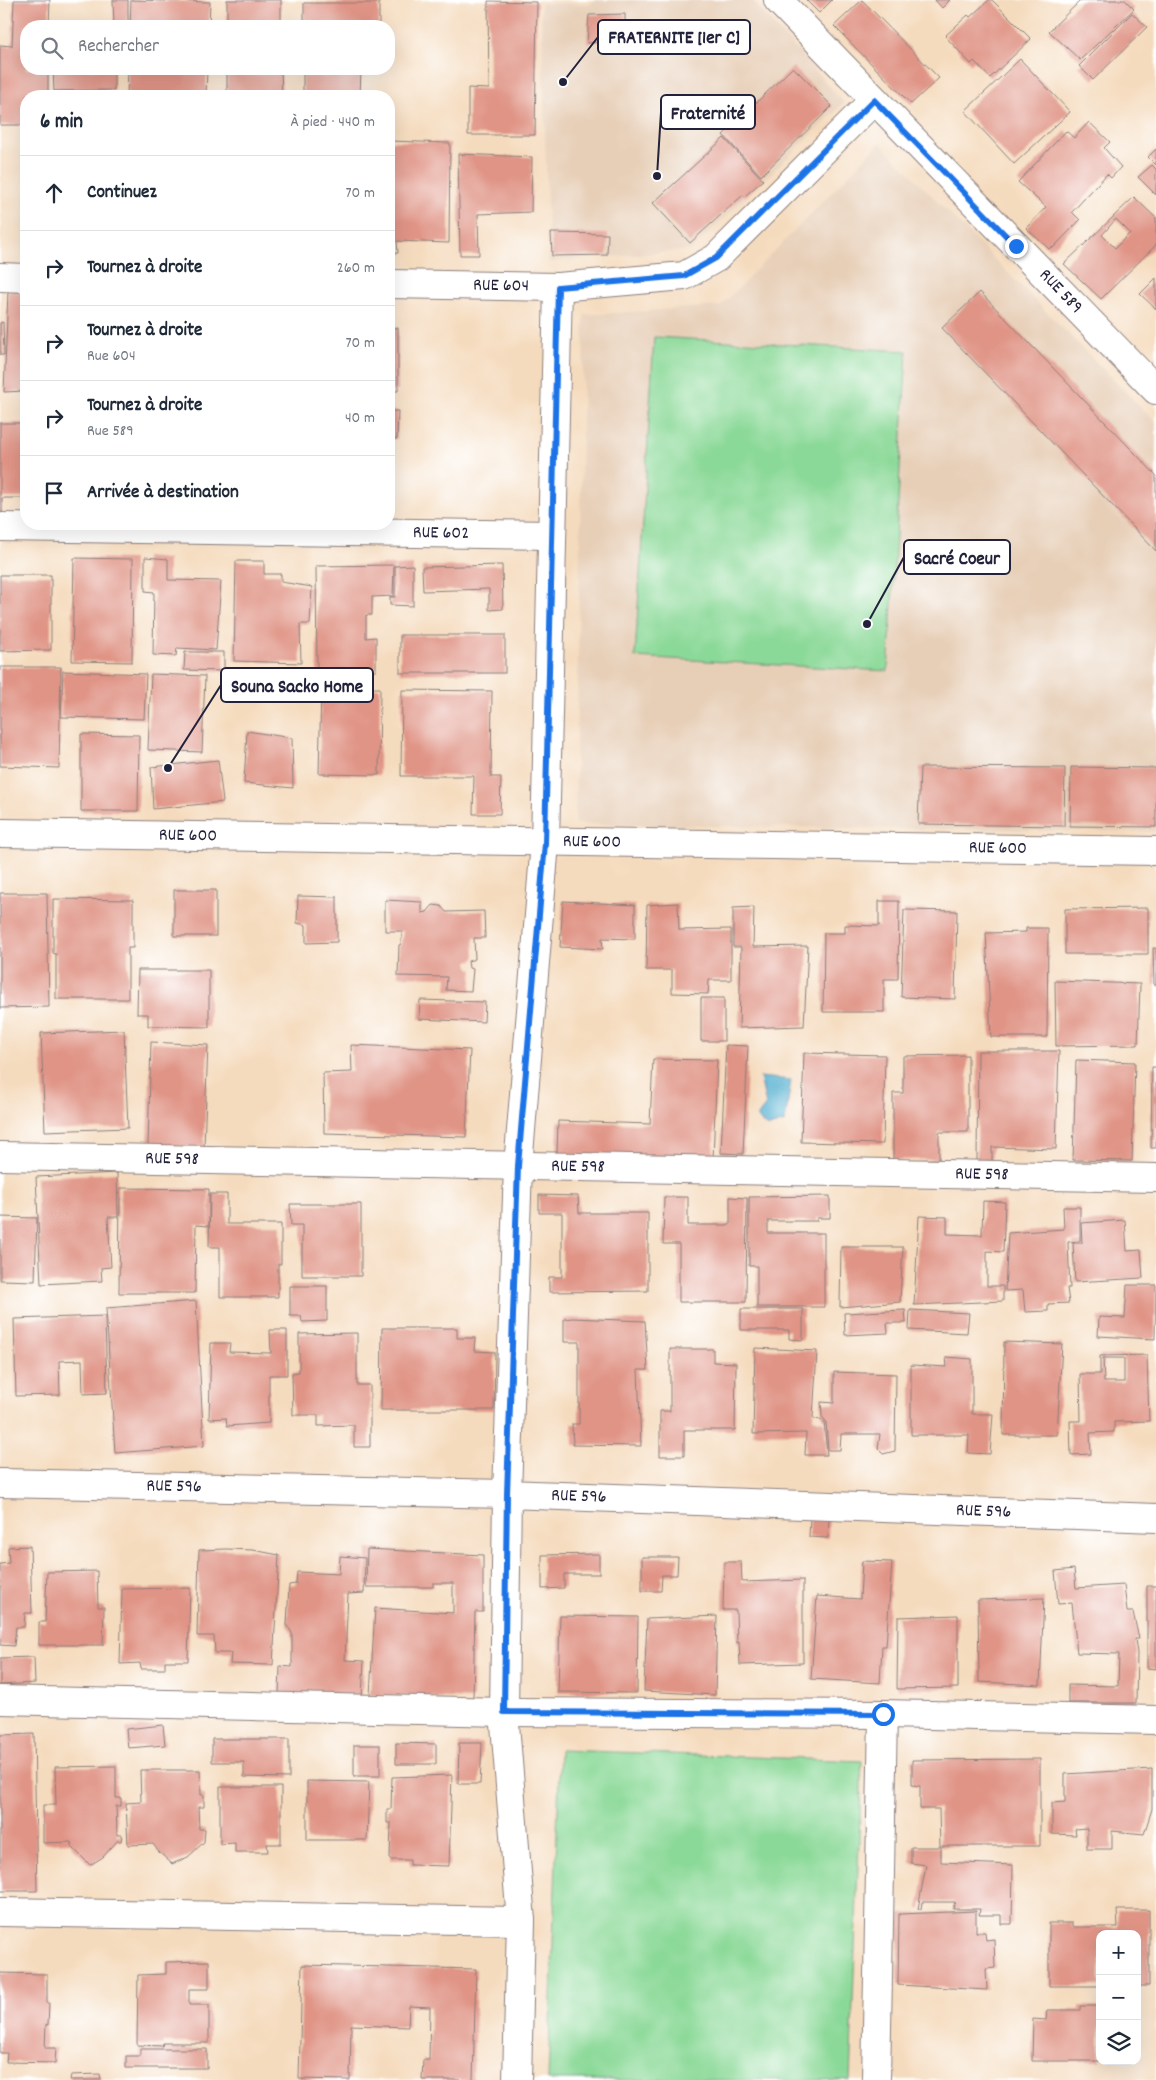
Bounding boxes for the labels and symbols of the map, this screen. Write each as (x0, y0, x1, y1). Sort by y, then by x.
callout: FRATERNITE [1er C] (598, 20, 750, 54)
text: FRATERNITE [1er C] (608, 26, 740, 53)
callout: Fraternité (661, 95, 755, 129)
text: Fraternité (671, 102, 745, 129)
route end (1005, 235, 1028, 258)
street label: RUE 589 (1033, 264, 1088, 319)
street label: RUE 604 (473, 273, 529, 299)
street label: RUE 602 (413, 520, 469, 546)
callout: Sacré Coeur (904, 540, 1010, 574)
text: Sacré Coeur (914, 547, 1001, 574)
callout: Souna Sacko Home (221, 668, 373, 702)
text: Souna Sacko Home (231, 675, 363, 702)
street label: RUE 600 (159, 823, 217, 849)
street label: RUE 600 (563, 829, 621, 855)
street label: RUE 600 (969, 836, 1027, 861)
street label: RUE 598 (145, 1146, 199, 1172)
street label: RUE 598 (551, 1154, 605, 1180)
street label: RUE 598 (955, 1162, 1009, 1188)
street label: RUE 596 (146, 1474, 202, 1500)
street label: RUE 596 (551, 1483, 607, 1510)
street label: RUE 596 (956, 1498, 1012, 1525)
route start (872, 1703, 895, 1726)

